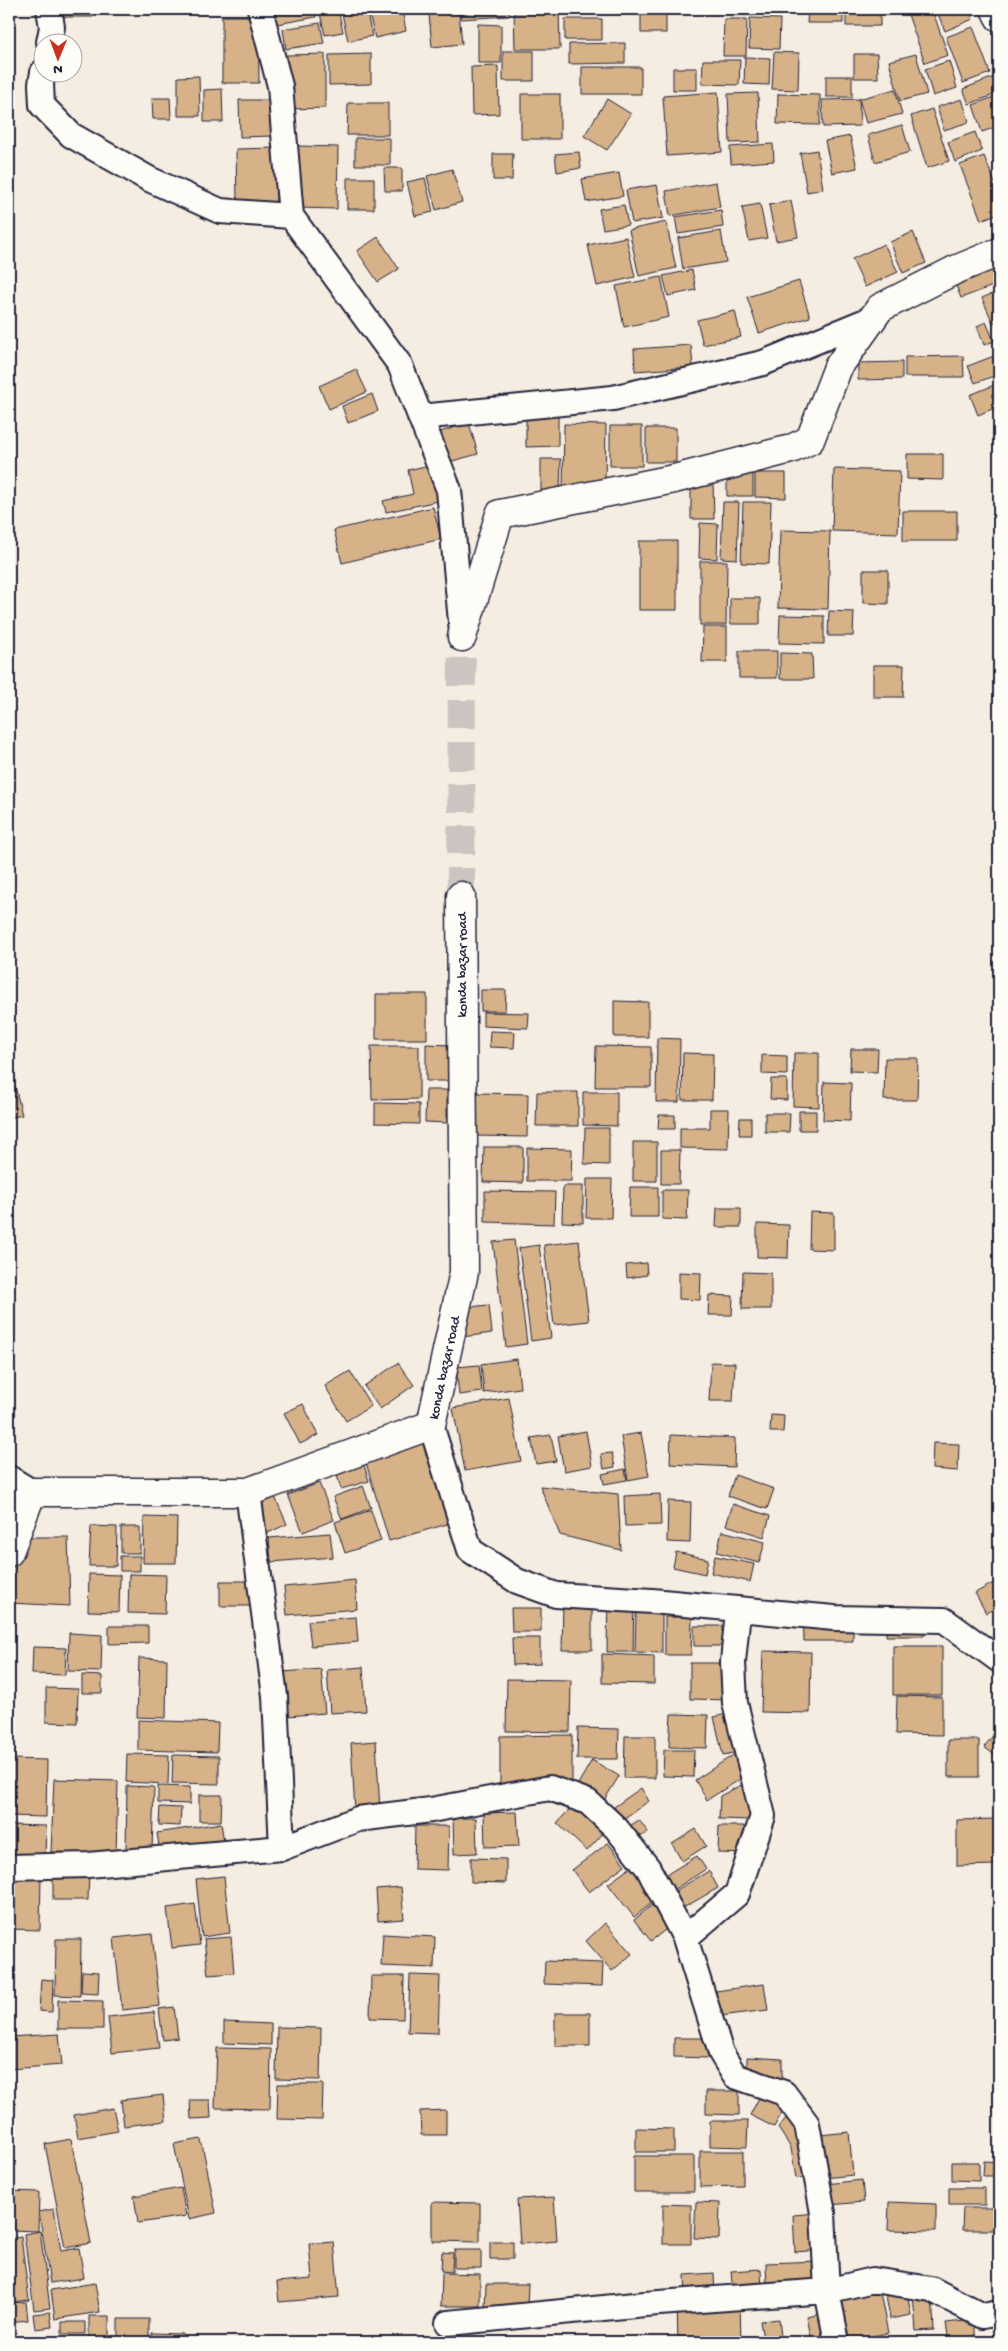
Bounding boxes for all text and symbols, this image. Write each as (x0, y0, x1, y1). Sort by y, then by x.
north arrow (32, 32, 82, 82)
text: N (53, 60, 63, 77)
street label: konda bazar road (455, 911, 472, 1018)
street label: konda bazar road (426, 1313, 466, 1421)

